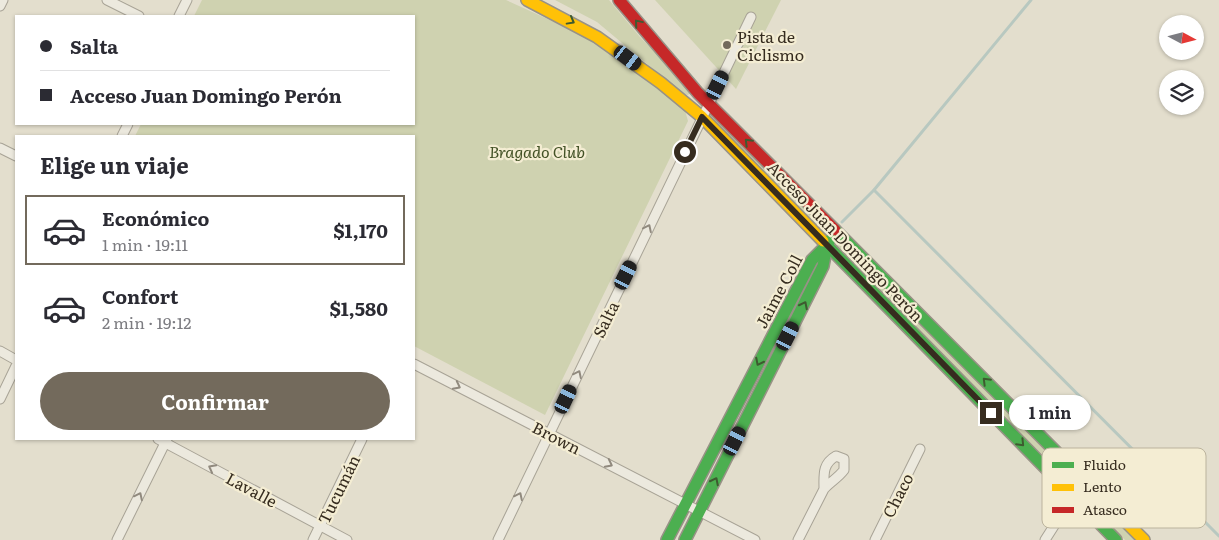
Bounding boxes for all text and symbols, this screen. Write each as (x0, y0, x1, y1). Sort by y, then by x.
one-way arrow (565, 15, 574, 25)
north arrow (1159, 15, 1204, 60)
map controls (1159, 15, 1204, 115)
one-way arrow (635, 19, 644, 28)
place label: Pista de Ciclismo (737, 24, 804, 66)
text: Salta (70, 32, 118, 60)
marker: Pista de Ciclismo (721, 39, 733, 51)
car (611, 43, 644, 73)
car (704, 68, 731, 102)
button: layers (1159, 70, 1204, 115)
text: Acceso Juan Domingo Perón (70, 81, 342, 109)
park label: Bragado Club (489, 139, 585, 163)
one-way arrow (745, 139, 754, 148)
route start (674, 141, 696, 163)
text: Elige un viaje (40, 148, 189, 181)
street label: Acceso Juan Domingo Perón (763, 155, 930, 327)
text: Económico (102, 204, 209, 232)
icon: car (42, 208, 87, 253)
text: $1,170 (333, 216, 388, 244)
one-way arrow (642, 224, 653, 233)
text: 1 min · 19:11 (102, 232, 188, 256)
street label: Jaime Coll (749, 250, 807, 332)
car (612, 258, 639, 292)
text: Confort (102, 282, 178, 310)
icon: car (42, 286, 87, 331)
text: $1,580 (329, 294, 388, 322)
street label: Salta (586, 296, 624, 341)
one-way arrow (798, 301, 808, 310)
text: 2 min · 19:12 (102, 310, 191, 334)
car (774, 319, 801, 353)
one-way arrow (755, 356, 765, 365)
one-way arrow (572, 370, 582, 379)
button: Confirmar (40, 372, 390, 430)
one-way arrow (983, 378, 992, 387)
one-way arrow (452, 380, 461, 390)
car (552, 382, 579, 416)
callout: 1 min (1008, 396, 1091, 430)
text: 1 min (1029, 400, 1071, 424)
route end (980, 402, 1002, 424)
street label: Brown (529, 415, 586, 460)
car (721, 424, 748, 458)
one-way arrow (1015, 437, 1024, 446)
legend (1042, 448, 1206, 528)
street label: Tucumán (311, 450, 365, 528)
text: Fluido (1083, 454, 1126, 474)
one-way arrow (603, 458, 612, 468)
one-way arrow (208, 464, 217, 474)
street label: Lavalle (222, 466, 282, 512)
street label: Chaco (876, 468, 918, 522)
text: Lento (1083, 476, 1122, 496)
one-way arrow (709, 477, 719, 486)
one-way arrow (133, 492, 143, 501)
one-way arrow (513, 492, 523, 501)
text: Atasco (1083, 499, 1127, 519)

